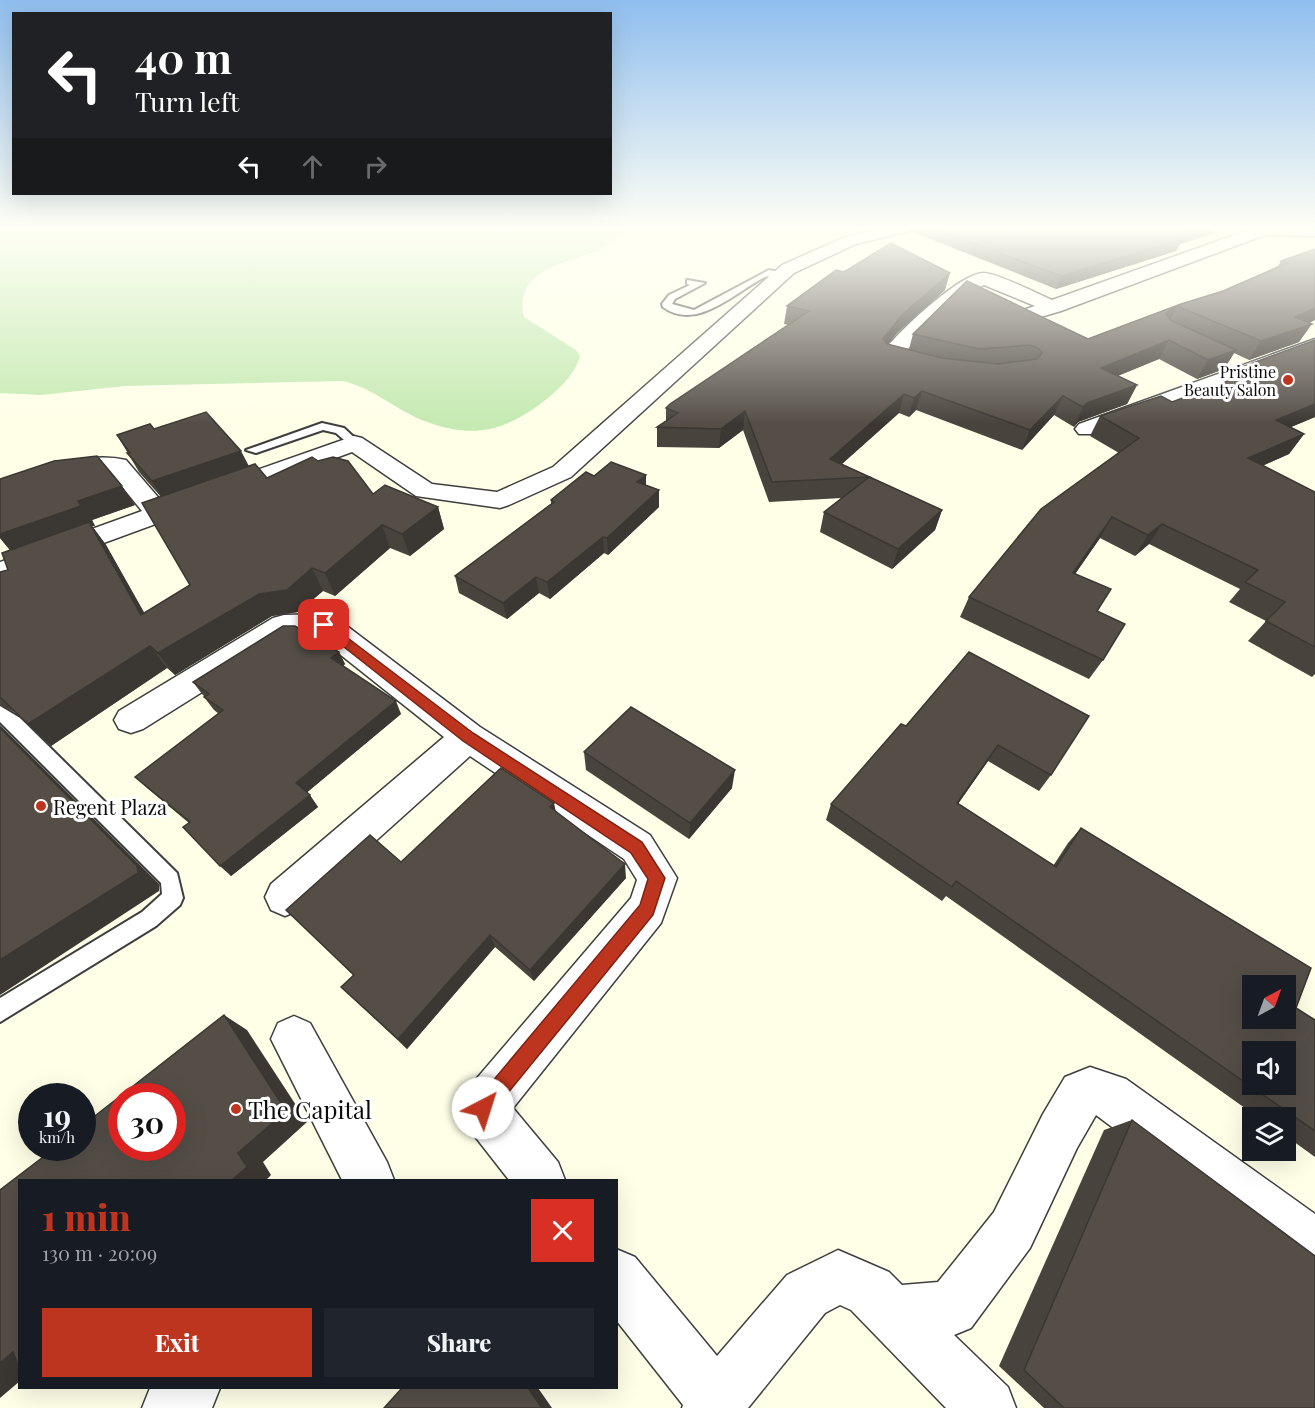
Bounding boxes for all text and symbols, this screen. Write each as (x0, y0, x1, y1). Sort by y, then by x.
text: 40 m (135, 29, 232, 85)
icon: left (36, 36, 114, 114)
text: Turn left (135, 83, 239, 119)
icon: left (233, 150, 266, 183)
icon: ahead (296, 150, 329, 183)
icon: right (359, 150, 392, 183)
place label: Pristine Beauty Salon (1184, 361, 1276, 400)
marker: Pristine Beauty Salon (1281, 373, 1295, 387)
pin (298, 599, 349, 650)
icon: arrive (307, 608, 340, 641)
place label: Regent Plaza (53, 793, 167, 820)
marker: Regent Plaza (34, 799, 48, 813)
north arrow (1242, 975, 1296, 1029)
map controls (1242, 975, 1296, 1161)
button: sound (1242, 1041, 1296, 1095)
position arrow (451, 1076, 515, 1140)
speed limit sign: 30 (108, 1083, 186, 1161)
place label: The Capital (248, 1093, 372, 1125)
text: 19 (43, 1095, 71, 1135)
marker: The Capital (229, 1102, 243, 1116)
button: layers (1242, 1107, 1296, 1161)
text: km/h (39, 1127, 75, 1147)
text: 1 min (42, 1192, 131, 1240)
button: close (531, 1199, 594, 1262)
text: 130 m · 20:09 (42, 1239, 157, 1266)
button: Exit (42, 1308, 312, 1377)
button: Share (324, 1308, 594, 1377)

